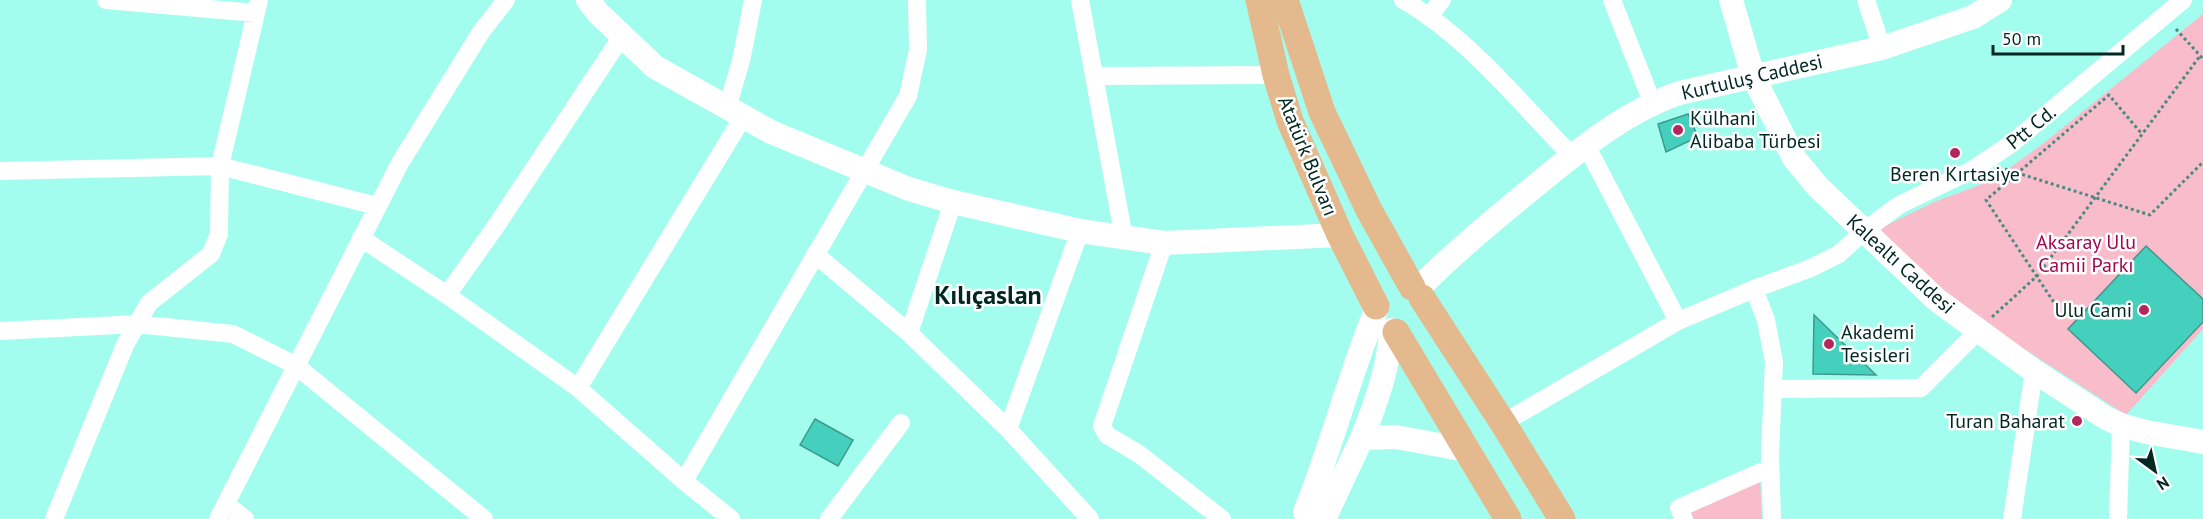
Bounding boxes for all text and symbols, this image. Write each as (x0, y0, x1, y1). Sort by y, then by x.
scale bar (1993, 18, 2124, 56)
text: 50 m (2002, 27, 2041, 50)
street label: Kurtuluş Caddesi (1679, 48, 1825, 106)
street label: Atatürk Bulvarı (1272, 92, 1344, 220)
street label: Ptt Cd. (2001, 99, 2061, 155)
place label: Külhani Alibaba Türbesi (1690, 105, 1821, 154)
marker: Külhani Alibaba Türbesi (1671, 123, 1685, 137)
marker: Beren Kırtasiye (1948, 146, 1962, 160)
place label: Beren Kırtasiye (1890, 161, 2020, 187)
street label: Kalealtı Caddesi (1841, 208, 1961, 320)
park label: Aksaray Ulu Camii Parkı (2036, 229, 2136, 278)
district label: Kılıçaslan (934, 278, 1042, 311)
place label: Ulu Cami (2054, 297, 2132, 323)
marker: Ulu Cami (2137, 303, 2151, 317)
place label: Akademi Tesisleri (1841, 319, 1915, 368)
marker: Akademi Tesisleri (1822, 337, 1836, 351)
place label: Turan Baharat (1946, 408, 2065, 434)
marker: Turan Baharat (2070, 414, 2084, 428)
north arrow (2125, 441, 2185, 501)
text: N (2153, 472, 2173, 495)

